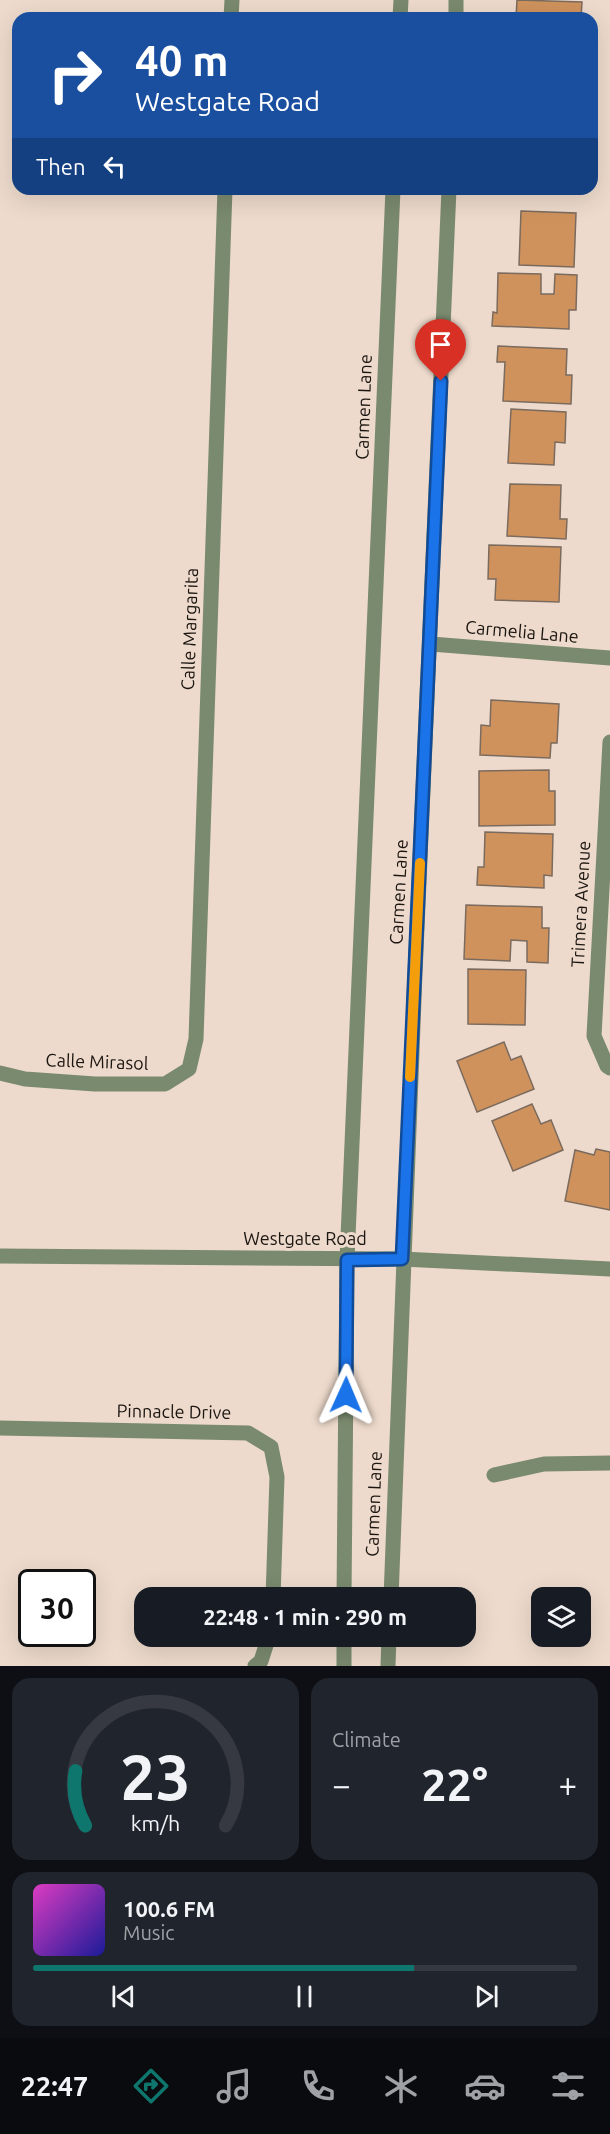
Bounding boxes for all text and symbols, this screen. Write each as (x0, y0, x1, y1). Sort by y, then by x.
icon: right (36, 36, 114, 114)
text: 40 m (135, 37, 229, 84)
text: Westgate Road (135, 86, 320, 116)
icon: left (98, 150, 131, 183)
text: Then (36, 154, 86, 179)
pin (415, 319, 466, 381)
icon: arrive (424, 328, 457, 361)
street label: Carmen Lane (351, 354, 375, 460)
street label: Calle Margarita (177, 567, 201, 691)
street label: Carmelia Lane (465, 616, 580, 646)
street label: Carmen Lane (385, 839, 411, 945)
street label: Trimera Avenue (567, 840, 593, 968)
street label: Calle Mirasol (45, 1049, 149, 1073)
street label: Westgate Road (243, 1228, 367, 1248)
position arrow (314, 1363, 378, 1427)
street label: Pinnacle Drive (117, 1400, 232, 1422)
street label: Carmen Lane (361, 1451, 385, 1557)
speed limit sign: 30 (18, 1569, 96, 1647)
map controls (531, 1587, 591, 1647)
button: layers (531, 1587, 591, 1647)
text: 22:48 · 1 min · 290 m (203, 1604, 407, 1629)
text: Climate (332, 1728, 401, 1751)
text: 23 (120, 1742, 191, 1812)
text: 22° (421, 1759, 488, 1810)
text: − (332, 1766, 351, 1803)
text: + (558, 1766, 577, 1803)
text: km/h (131, 1811, 180, 1835)
text: 100.6 FM (123, 1896, 215, 1921)
text: Music (123, 1921, 175, 1944)
icon: previous (107, 1980, 140, 2013)
icon: pause (288, 1980, 321, 2013)
icon: next (470, 1980, 503, 2013)
icon: directions (130, 2065, 172, 2107)
icon: music (213, 2065, 255, 2107)
icon: phone (297, 2065, 339, 2107)
icon: climate (380, 2065, 422, 2107)
icon: car (464, 2065, 506, 2107)
icon: filters (547, 2065, 589, 2107)
text: 22:47 (21, 2071, 88, 2101)

